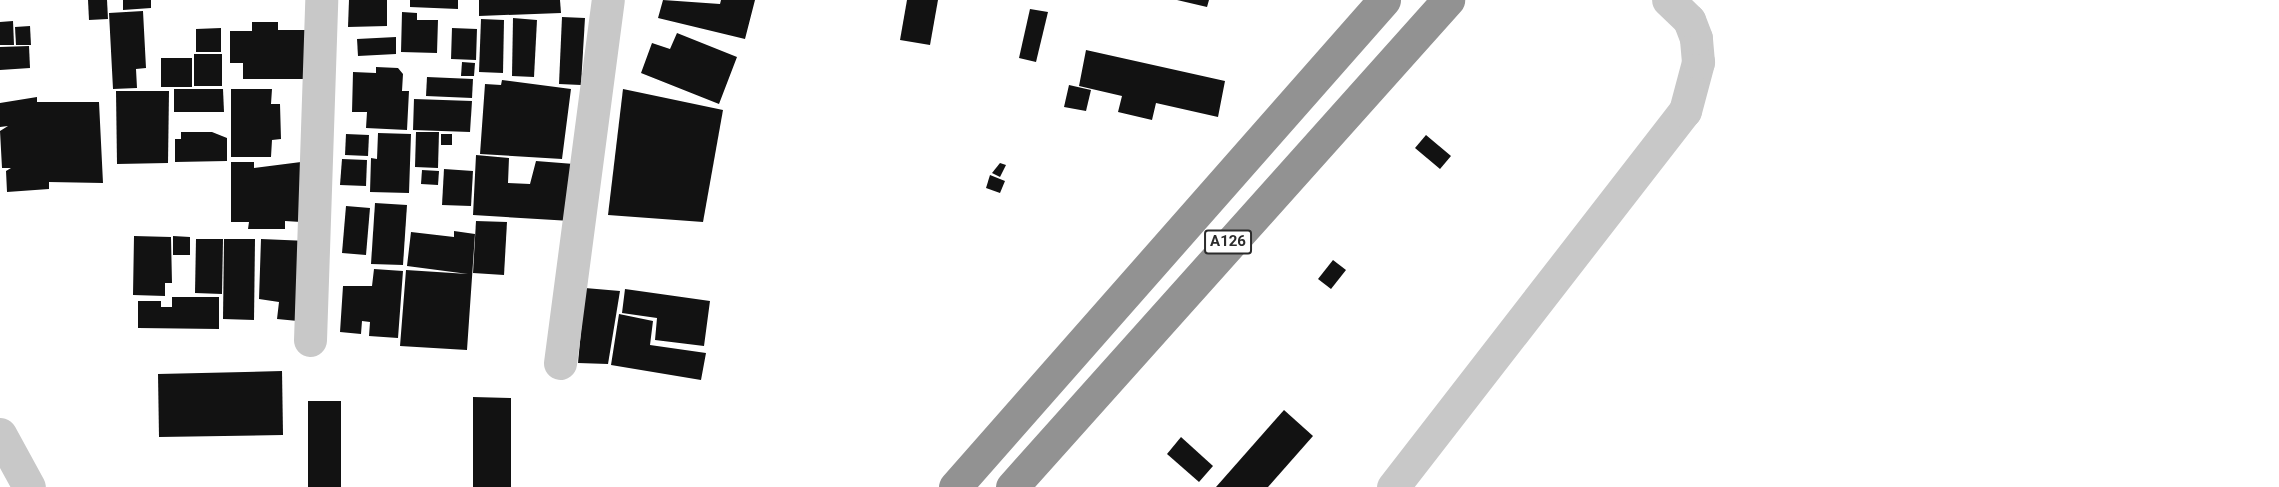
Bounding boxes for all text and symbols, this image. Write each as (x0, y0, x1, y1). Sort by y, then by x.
road number: A126 (1204, 230, 1252, 254)

